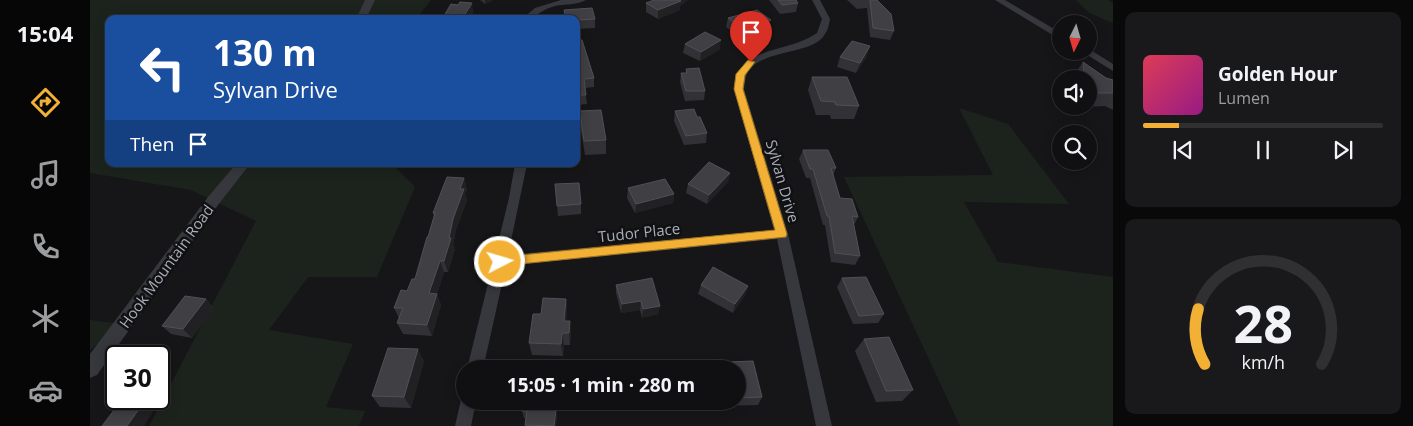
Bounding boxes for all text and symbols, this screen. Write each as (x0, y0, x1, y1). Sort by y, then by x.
pin (730, 11, 772, 62)
north arrow (1052, 15, 1098, 60)
map controls (1052, 15, 1097, 170)
text: 15:04 (17, 18, 73, 48)
icon: arrive (737, 18, 765, 46)
text: 130 m (213, 29, 317, 76)
icon: left (130, 35, 195, 100)
text: Golden Hour (1218, 61, 1337, 87)
button: sound (1052, 70, 1097, 115)
text: Sylvan Drive (213, 74, 338, 104)
icon: directions (28, 85, 63, 120)
text: Lumen (1218, 87, 1270, 109)
button: search (1052, 125, 1097, 170)
icon: arrive (184, 130, 212, 158)
text: Then (130, 131, 174, 157)
icon: previous (1169, 136, 1197, 164)
icon: pause (1249, 136, 1277, 164)
icon: next (1329, 136, 1357, 164)
street label: Sylvan Drive (762, 137, 804, 225)
icon: music (28, 157, 63, 192)
street label: Hook Mountain Road (114, 200, 218, 332)
street label: Tudor Place (597, 218, 681, 246)
icon: phone (28, 229, 63, 264)
position arrow (473, 235, 525, 287)
text: 28 (1233, 287, 1293, 358)
icon: climate (28, 301, 63, 336)
speed limit sign: 30 (105, 345, 170, 410)
text: km/h (1241, 350, 1285, 374)
text: 15:05 · 1 min · 280 m (507, 372, 695, 398)
icon: car (28, 373, 63, 408)

